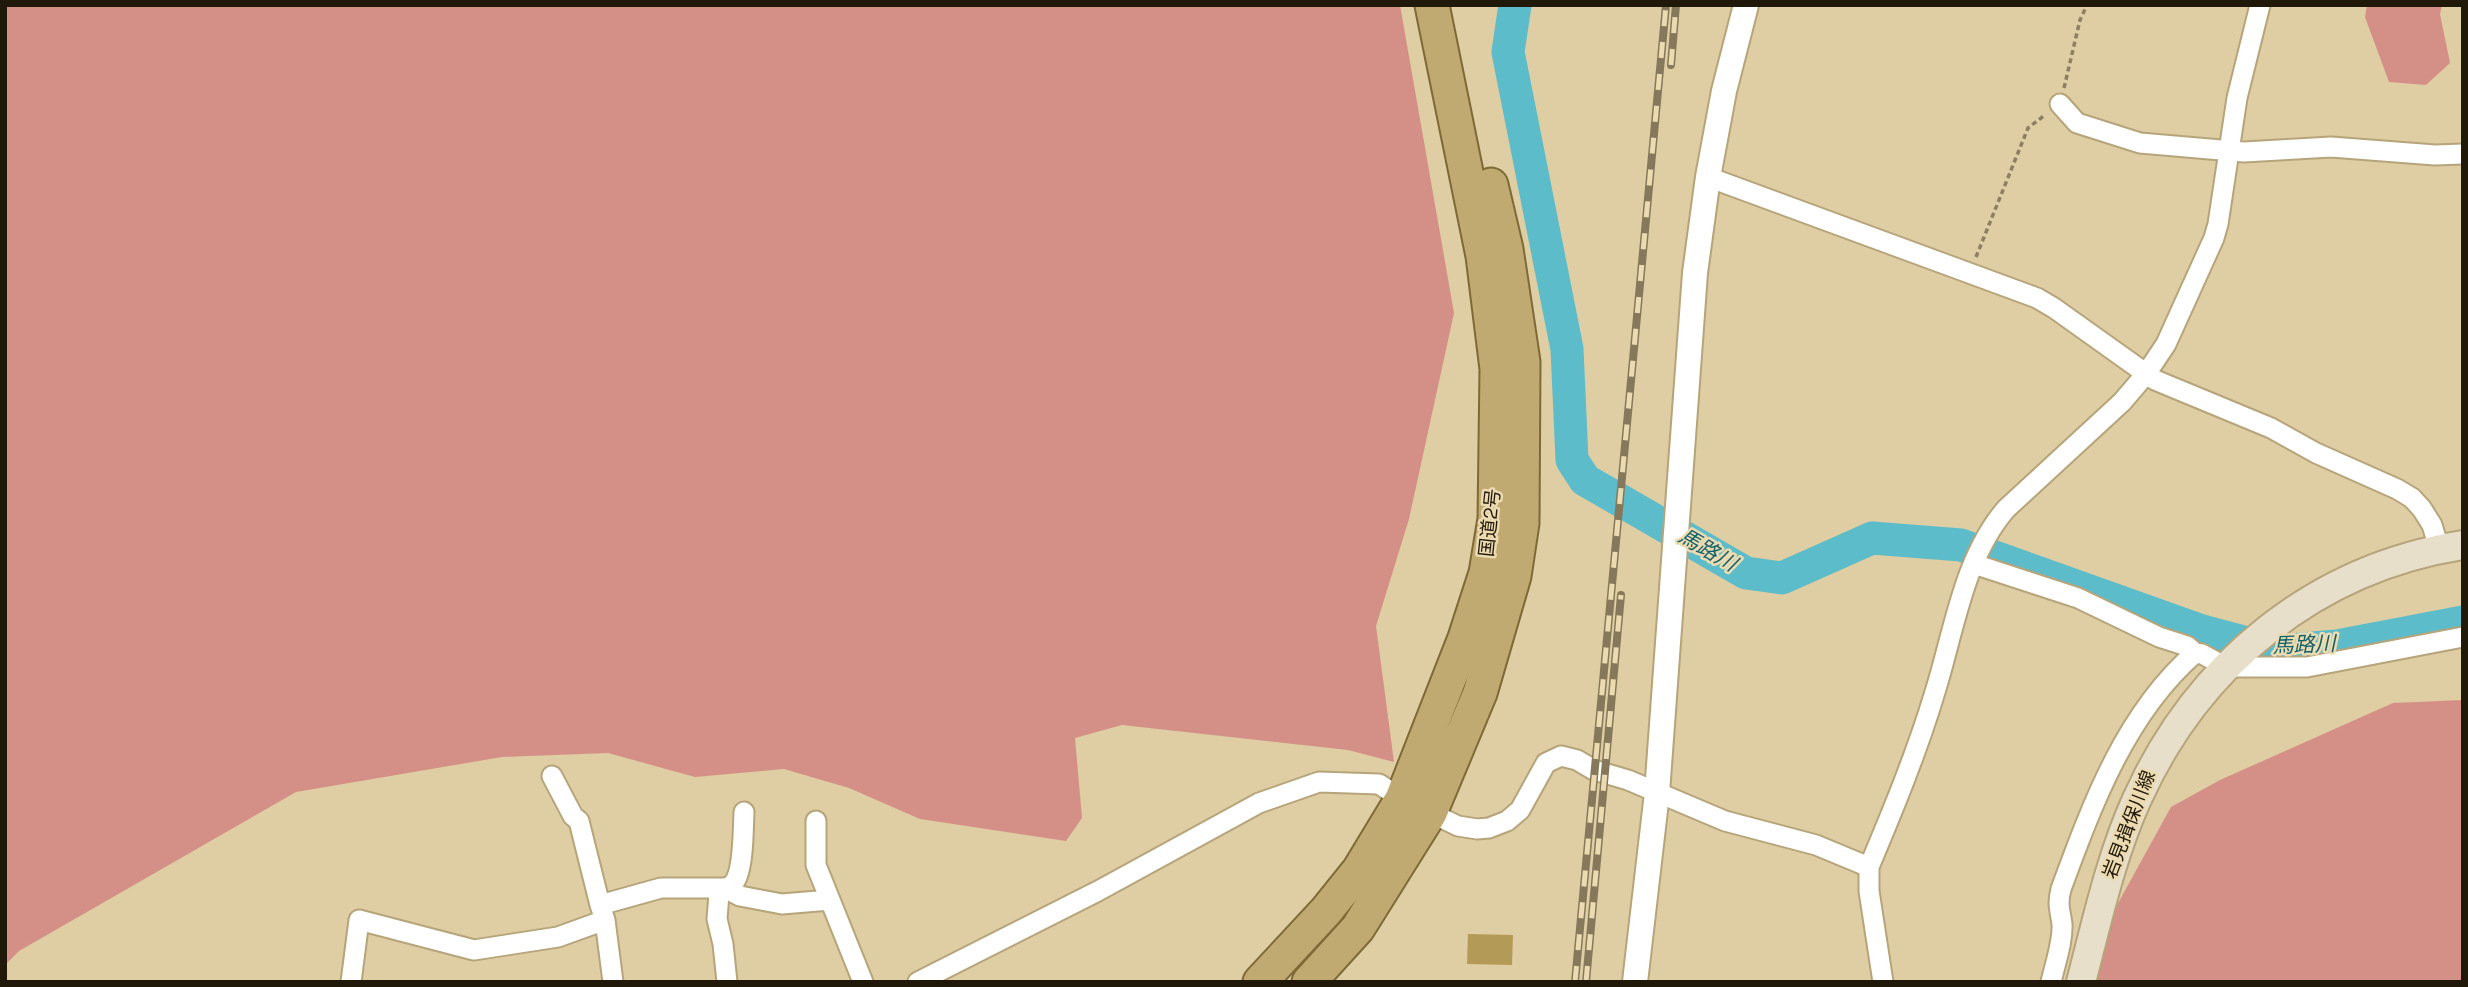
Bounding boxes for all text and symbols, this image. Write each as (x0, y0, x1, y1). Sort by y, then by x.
street label: 国道2号 (1476, 488, 1506, 558)
water label: 馬路川 (1673, 524, 1741, 578)
water label: 馬路川 (2272, 632, 2336, 660)
street label: 岩見揖保川線 (2099, 768, 2161, 882)

